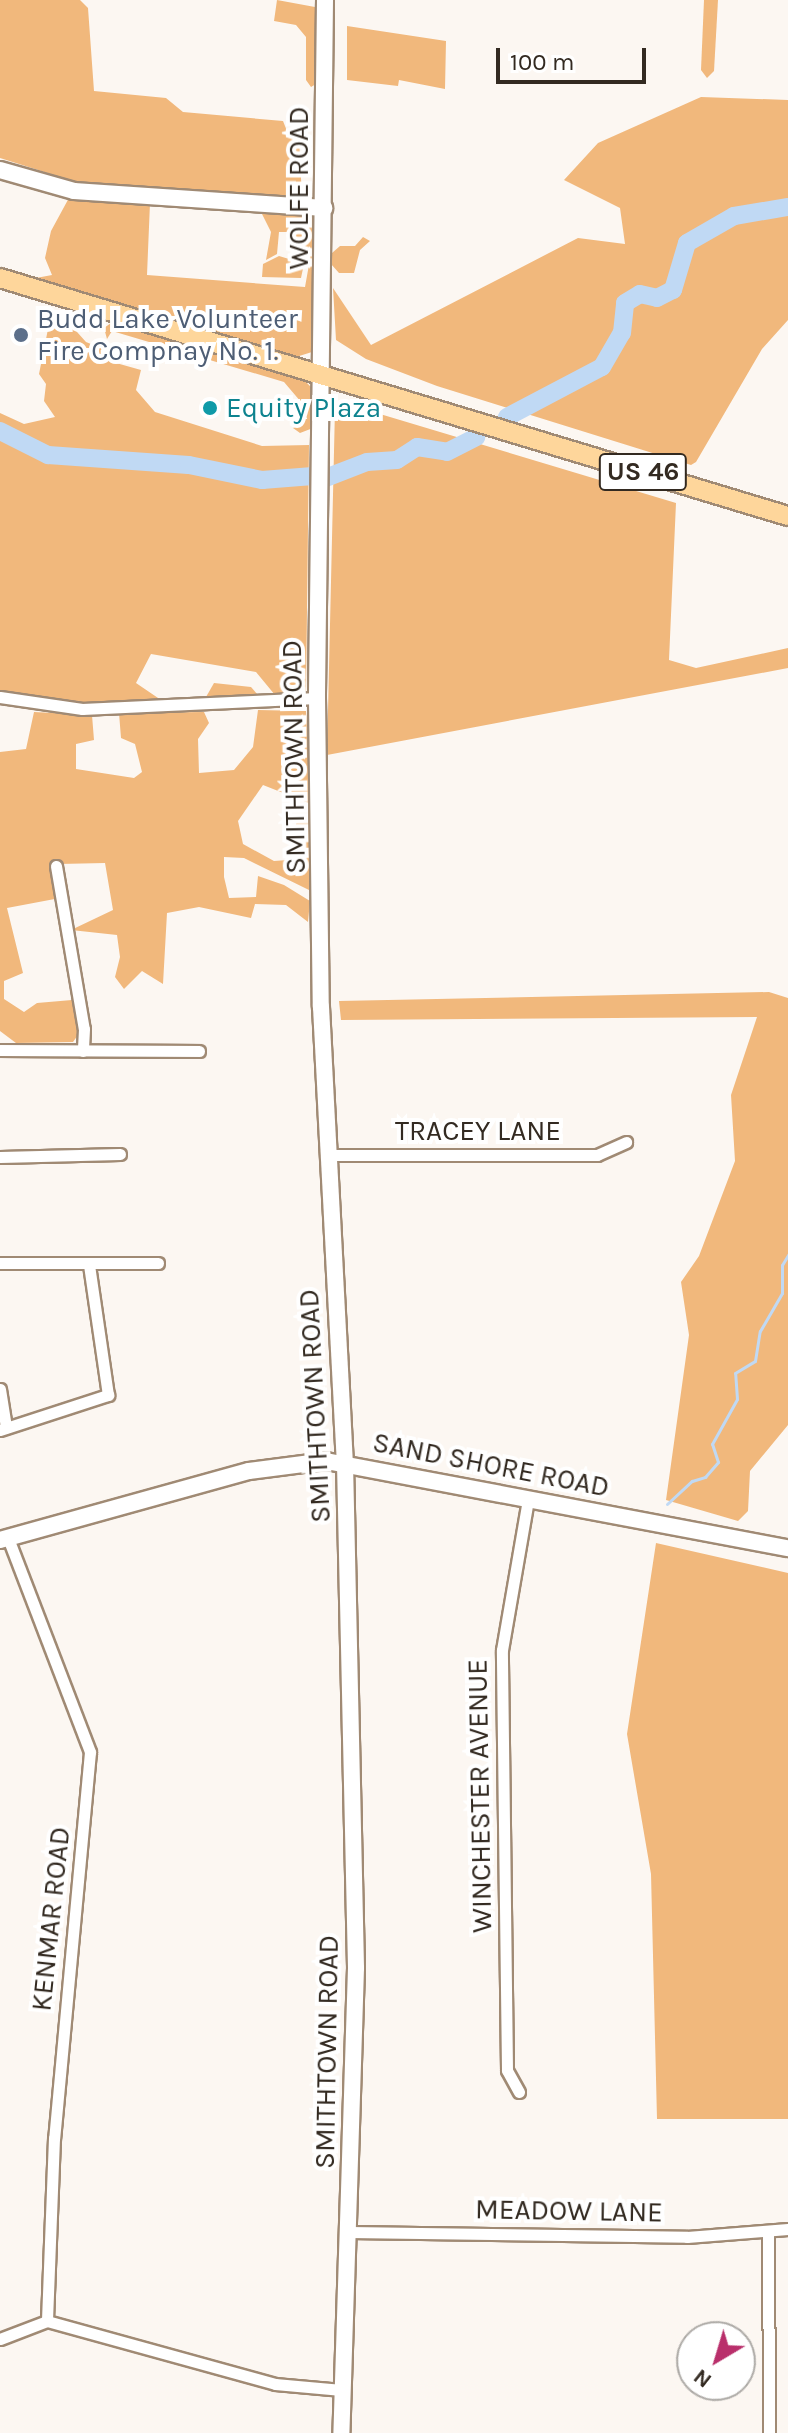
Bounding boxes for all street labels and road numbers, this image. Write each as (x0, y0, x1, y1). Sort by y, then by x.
street label: WOLFE ROAD (282, 106, 316, 270)
road number: US 46 (597, 450, 689, 494)
street label: SMITHTOWN ROAD (275, 640, 313, 874)
street label: TRACEY LANE (395, 1114, 561, 1148)
street label: SMITHTOWN ROAD (292, 1288, 338, 1524)
street label: SAND SHORE ROAD (370, 1426, 612, 1504)
street label: WINCHESTER AVENUE (461, 1659, 499, 1933)
street label: KENMAR ROAD (25, 1825, 77, 2013)
street label: SMITHTOWN ROAD (308, 1935, 346, 2169)
street label: MEADOW LANE (475, 2193, 663, 2229)

